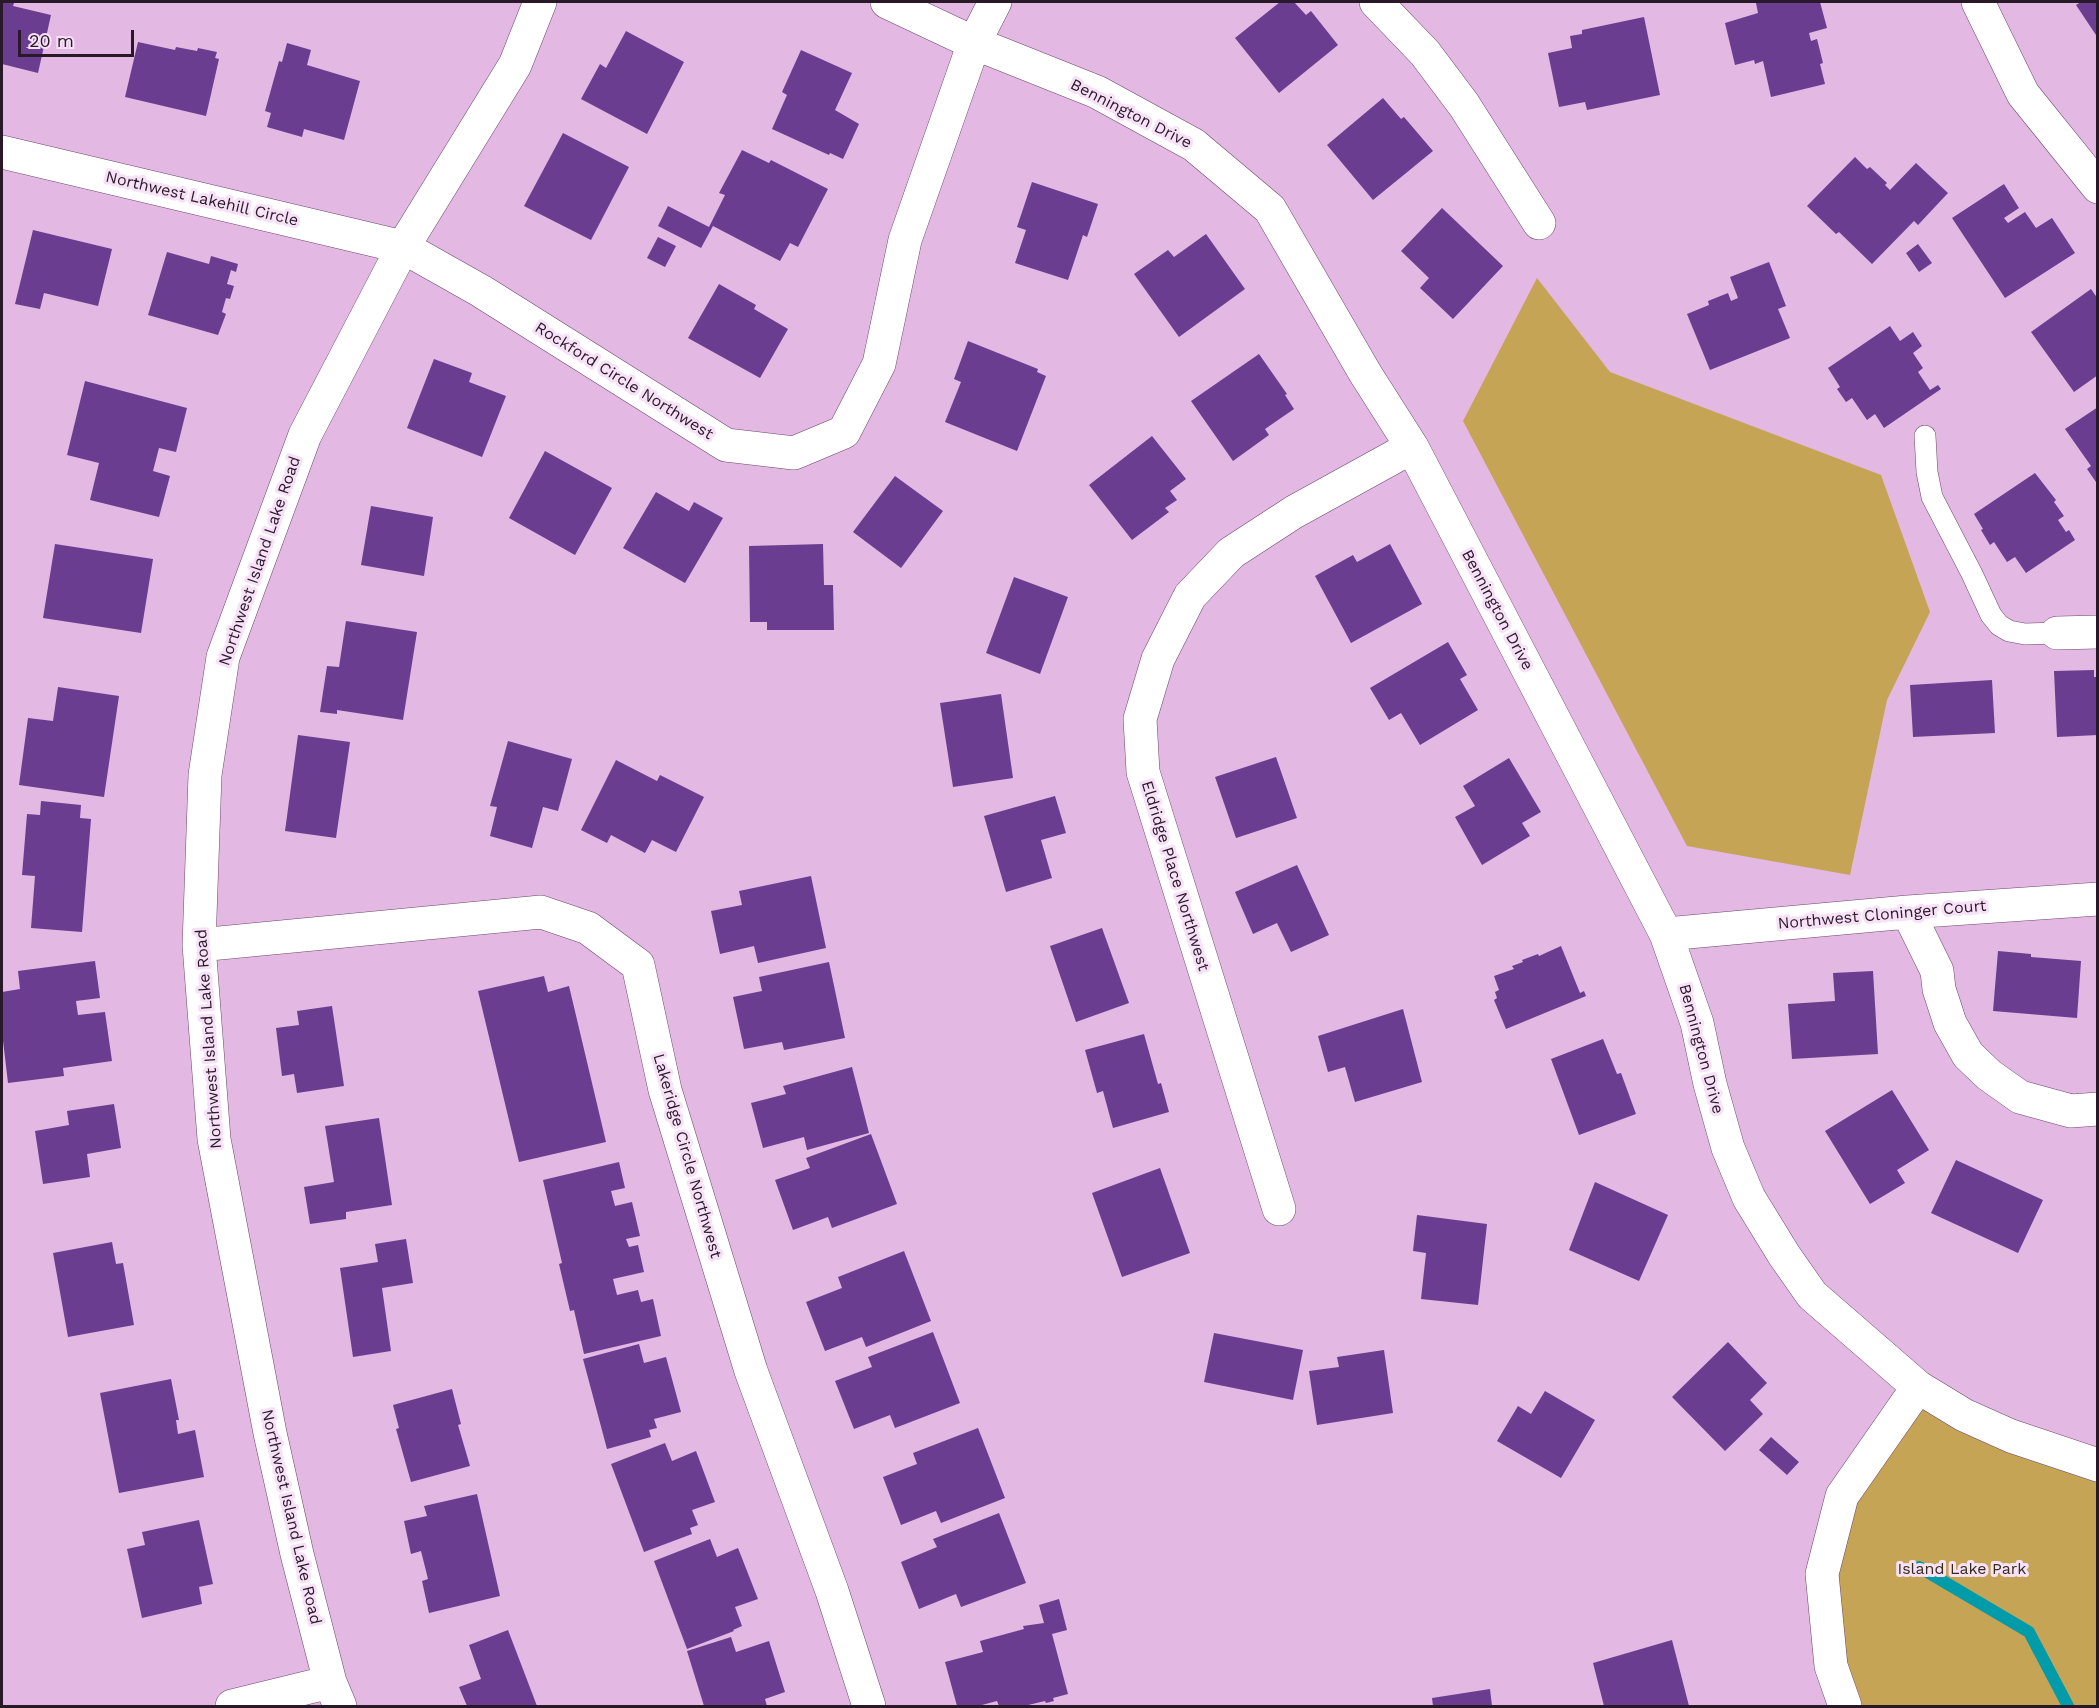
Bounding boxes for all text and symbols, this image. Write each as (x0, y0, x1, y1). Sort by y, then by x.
scale bar (21, 18, 136, 56)
text: 20 m (29, 30, 74, 51)
street label: Bennington Drive (1067, 75, 1195, 153)
street label: Northwest Lakehill Circle (104, 167, 300, 231)
street label: Rockford Circle Northwest (531, 318, 717, 444)
street label: Northwest Island Lake Road (215, 454, 305, 668)
street label: Bennington Drive (1457, 547, 1537, 673)
street label: Eldridge Place Northwest (1137, 779, 1213, 973)
street label: Northwest Cloninger Court (1777, 896, 1987, 934)
street label: Northwest Island Lake Road (192, 928, 226, 1150)
street label: Bennington Drive (1674, 982, 1728, 1116)
street label: Lakeridge Circle Northwest (649, 1051, 725, 1261)
street label: Northwest Island Lake Road (257, 1408, 325, 1626)
park label: Island Lake Park (1898, 1559, 2026, 1579)

